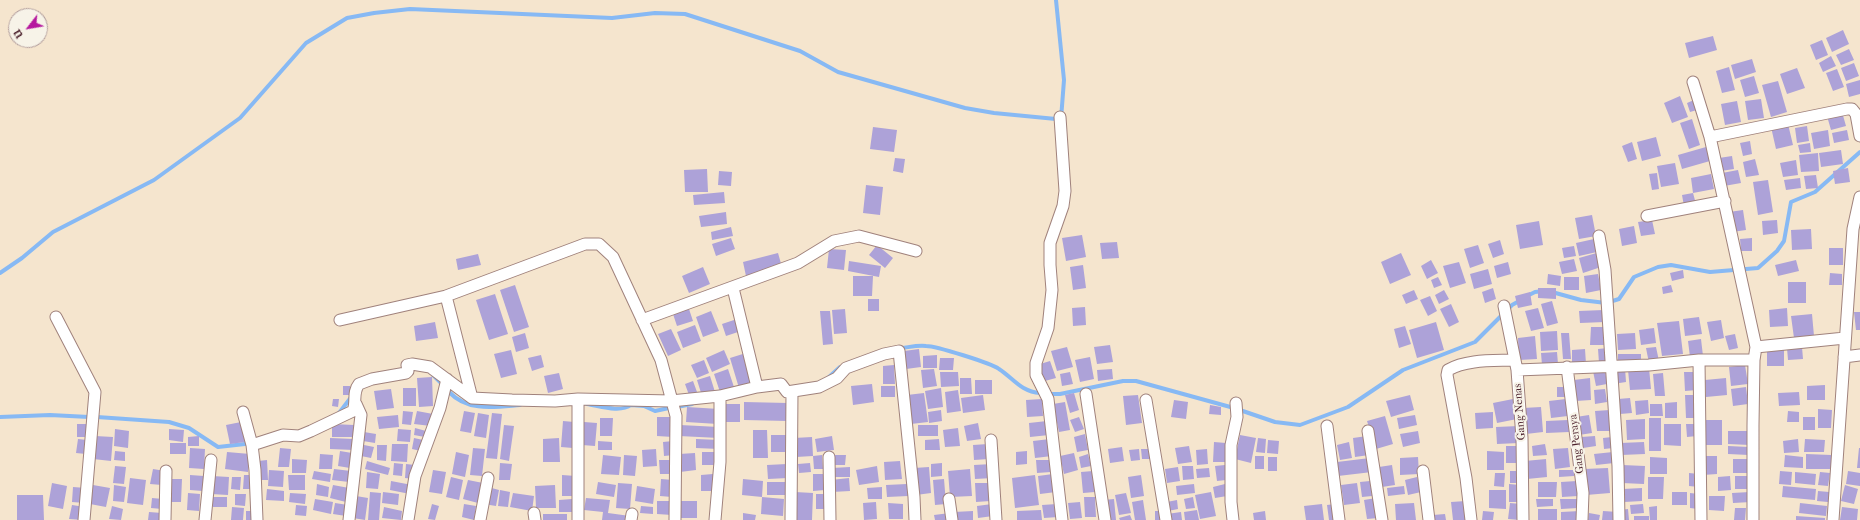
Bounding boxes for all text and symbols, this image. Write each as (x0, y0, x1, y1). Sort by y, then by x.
north arrow (8, 8, 48, 48)
text: U (10, 27, 26, 41)
street label: Gang Nenas (1511, 383, 1529, 441)
street label: Gang Peraya (1567, 414, 1587, 474)

